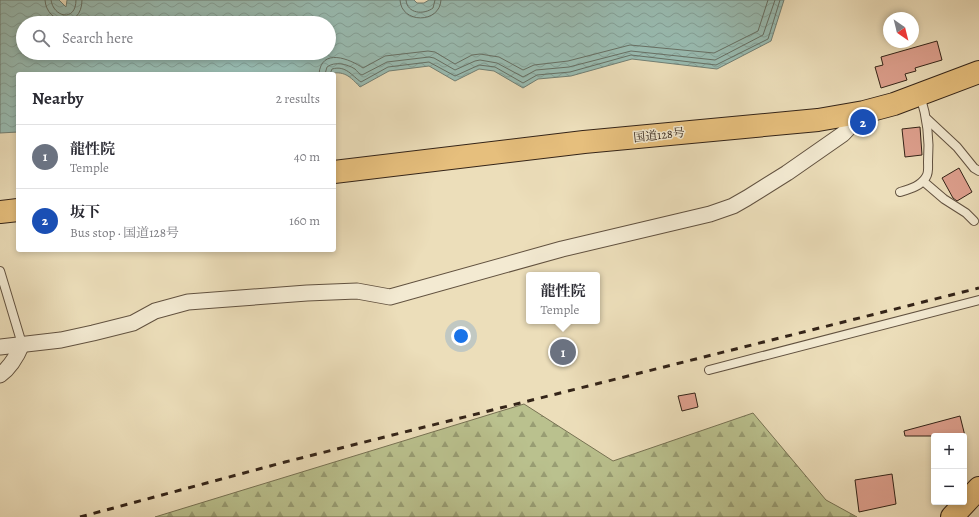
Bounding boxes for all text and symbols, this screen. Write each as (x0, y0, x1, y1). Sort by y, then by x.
north arrow (883, 12, 919, 48)
search box (16, 16, 336, 60)
icon: search (30, 27, 52, 49)
text: Search here (62, 28, 133, 48)
text: Nearby (32, 87, 83, 110)
text: 2 results (276, 90, 320, 107)
pin: 2 (850, 107, 876, 137)
street label: 国道128号 (632, 124, 686, 146)
text: 龍性院 (70, 139, 115, 159)
text: 1 (43, 148, 47, 165)
text: 40 m (294, 148, 320, 165)
text: Temple (70, 159, 109, 176)
text: 坂下 (70, 202, 100, 222)
text: 2 (42, 212, 48, 229)
text: 160 m (289, 212, 320, 229)
text: Bus stop · 国道128号 (70, 224, 179, 241)
popup (526, 272, 600, 324)
text: 龍性院 (540, 281, 586, 301)
text: Temple (540, 301, 579, 318)
your location (451, 326, 471, 346)
pin: 1 (550, 337, 576, 367)
map controls (931, 433, 967, 505)
button: + (931, 433, 967, 469)
button: − (931, 469, 967, 505)

